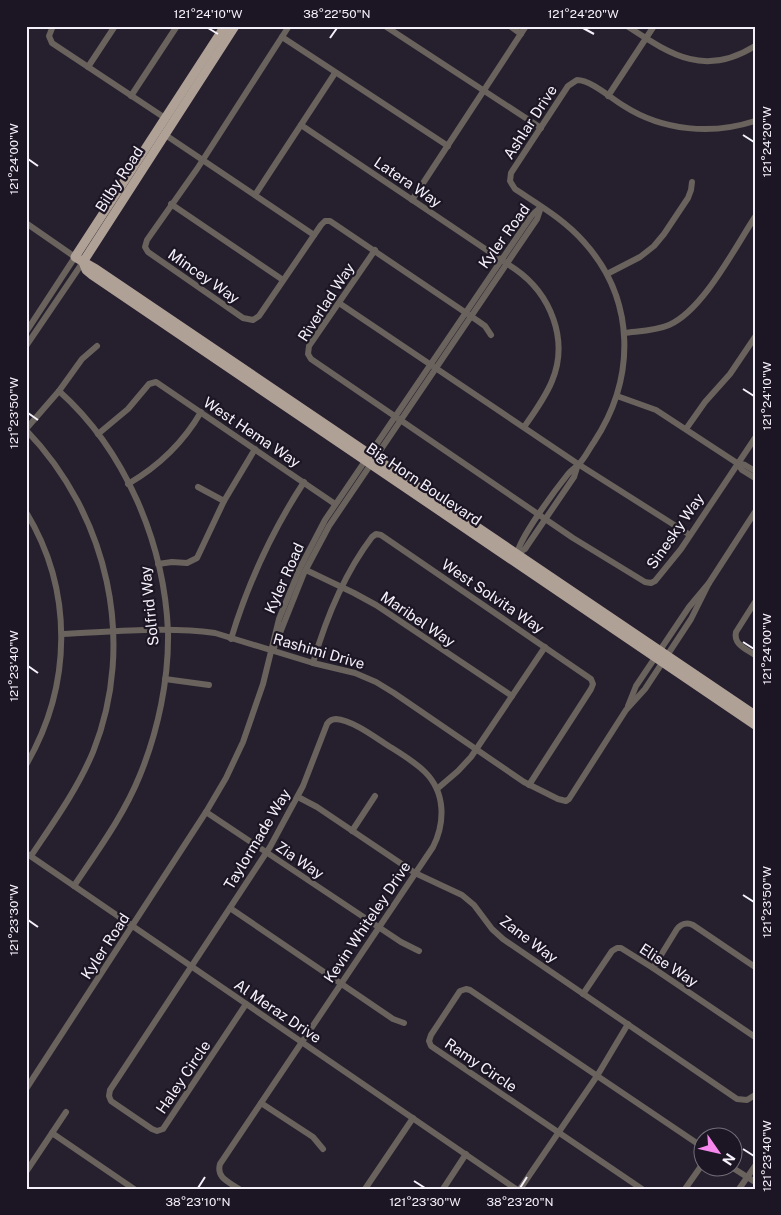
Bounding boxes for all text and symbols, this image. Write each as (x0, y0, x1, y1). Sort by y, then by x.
text: 121°24'10"W (174, 7, 243, 21)
text: 38°22'50"N (303, 7, 371, 21)
text: 121°24'20"W (547, 7, 619, 21)
street label: Ashlar Drive (500, 82, 560, 162)
text: 121°24'20"W (760, 106, 774, 178)
text: 121°24'00"W (7, 123, 21, 195)
street label: Bilby Road (92, 143, 146, 215)
street label: Latera Way (371, 153, 445, 211)
street label: Kyler Road (475, 201, 533, 271)
street label: Mincey Way (165, 245, 243, 307)
street label: Riverlad Way (294, 260, 358, 344)
text: 121°24'10"W (760, 361, 774, 430)
text: 121°23'50"W (7, 377, 21, 449)
street label: West Hema Way (200, 393, 304, 471)
street label: Big Horn Boulevard (363, 439, 485, 529)
street label: Sinesky Way (643, 490, 707, 572)
street label: Kyler Road (261, 540, 307, 616)
street label: West Solvita Way (438, 555, 548, 637)
street label: Solfrid Way (136, 565, 162, 647)
street label: Maribel Way (378, 588, 458, 650)
text: 121°24'00"W (760, 613, 774, 685)
text: 121°23'40"W (7, 630, 21, 702)
street label: Rashimi Drive (271, 630, 367, 672)
street label: Taylormade Way (220, 786, 294, 892)
street label: Zia Way (273, 838, 327, 882)
street label: Kevin Whiteley Drive (320, 858, 414, 986)
text: 121°23'50"W (760, 866, 774, 938)
text: 121°23'30"W (7, 884, 21, 956)
street label: Kyler Road (77, 910, 133, 982)
street label: Zane Way (497, 912, 561, 966)
street label: Elise Way (637, 940, 701, 990)
street label: Al Meraz Drive (231, 976, 325, 1046)
street label: Ramy Circle (442, 1035, 520, 1095)
street label: Haley Circle (152, 1037, 214, 1117)
text: 121°23'40"W (760, 1120, 774, 1192)
north arrow (694, 1128, 744, 1178)
text: N (719, 1150, 738, 1168)
text: 38°23'10"N (166, 1195, 230, 1209)
text: 121°23'30"W (389, 1195, 461, 1209)
text: 38°23'20"N (486, 1195, 554, 1209)

